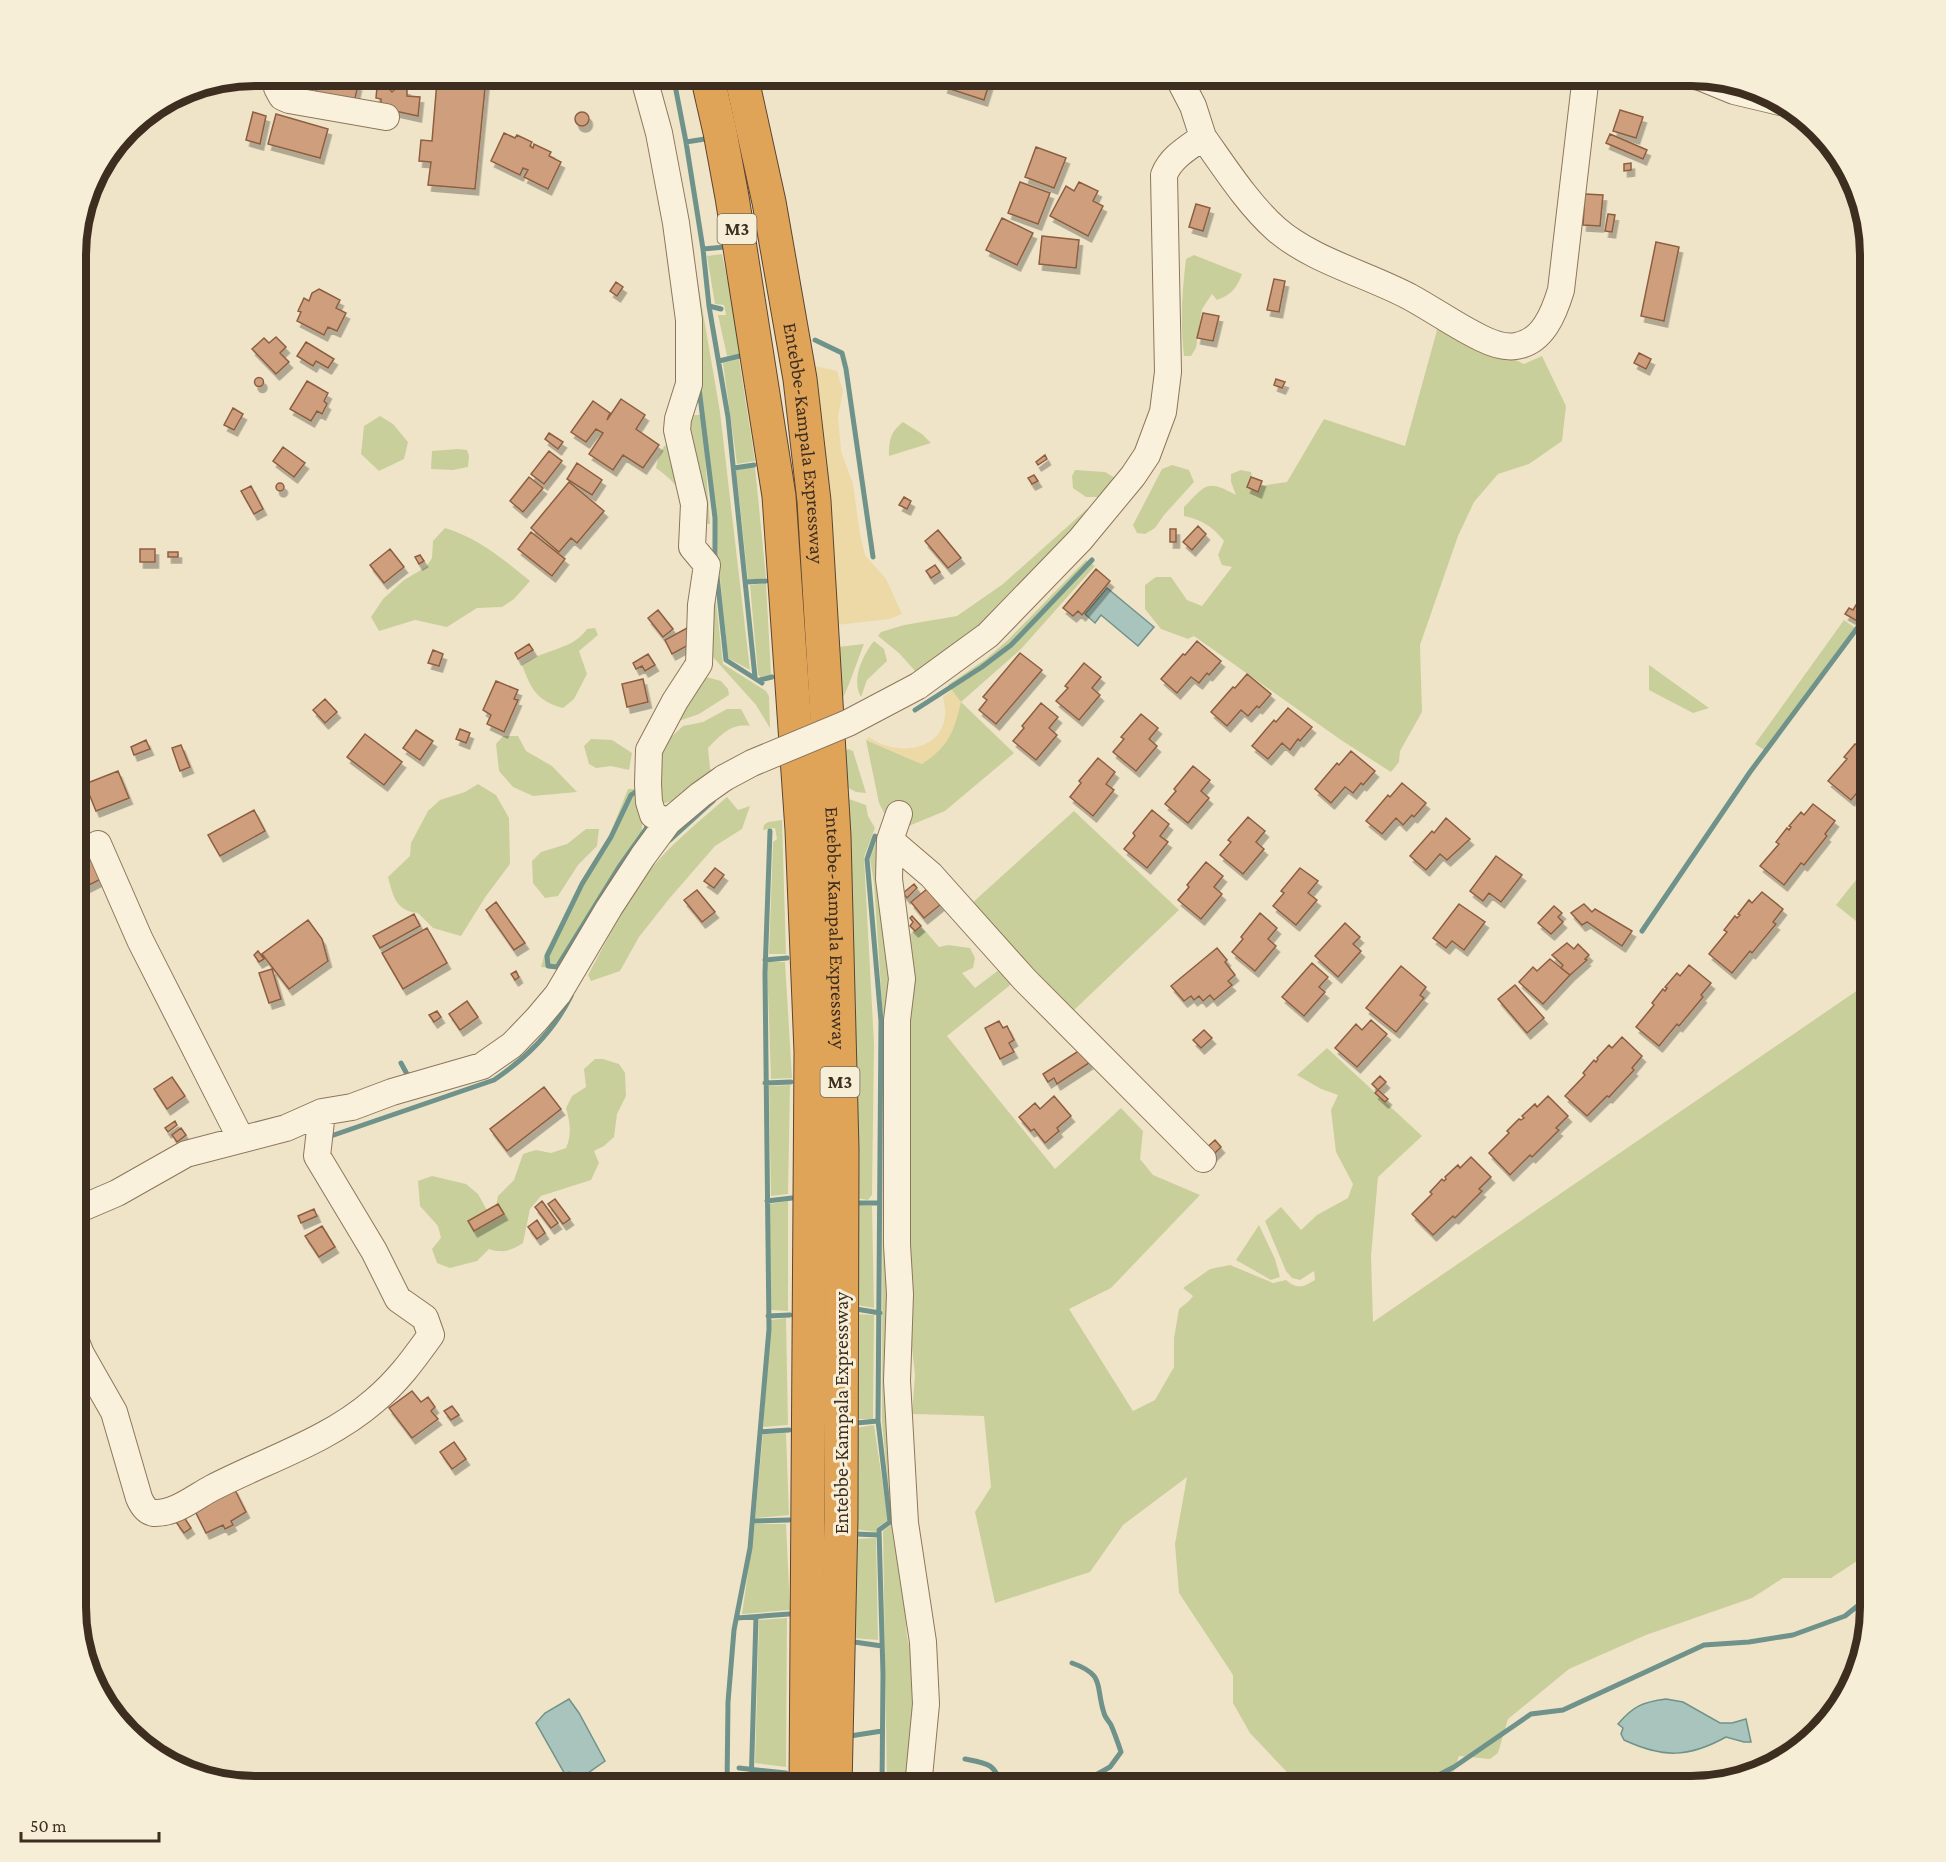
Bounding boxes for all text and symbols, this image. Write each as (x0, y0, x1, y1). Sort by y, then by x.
road number: M3 (718, 214, 756, 244)
street label: Entebbe-Kampala Expressway (779, 321, 829, 565)
street label: Entebbe-Kampala Expressway (821, 806, 850, 1050)
road number: M3 (820, 1067, 860, 1097)
street label: Entebbe-Kampala Expressway (830, 1291, 853, 1534)
scale bar (21, 1805, 159, 1843)
text: 50 m (30, 1816, 67, 1836)

